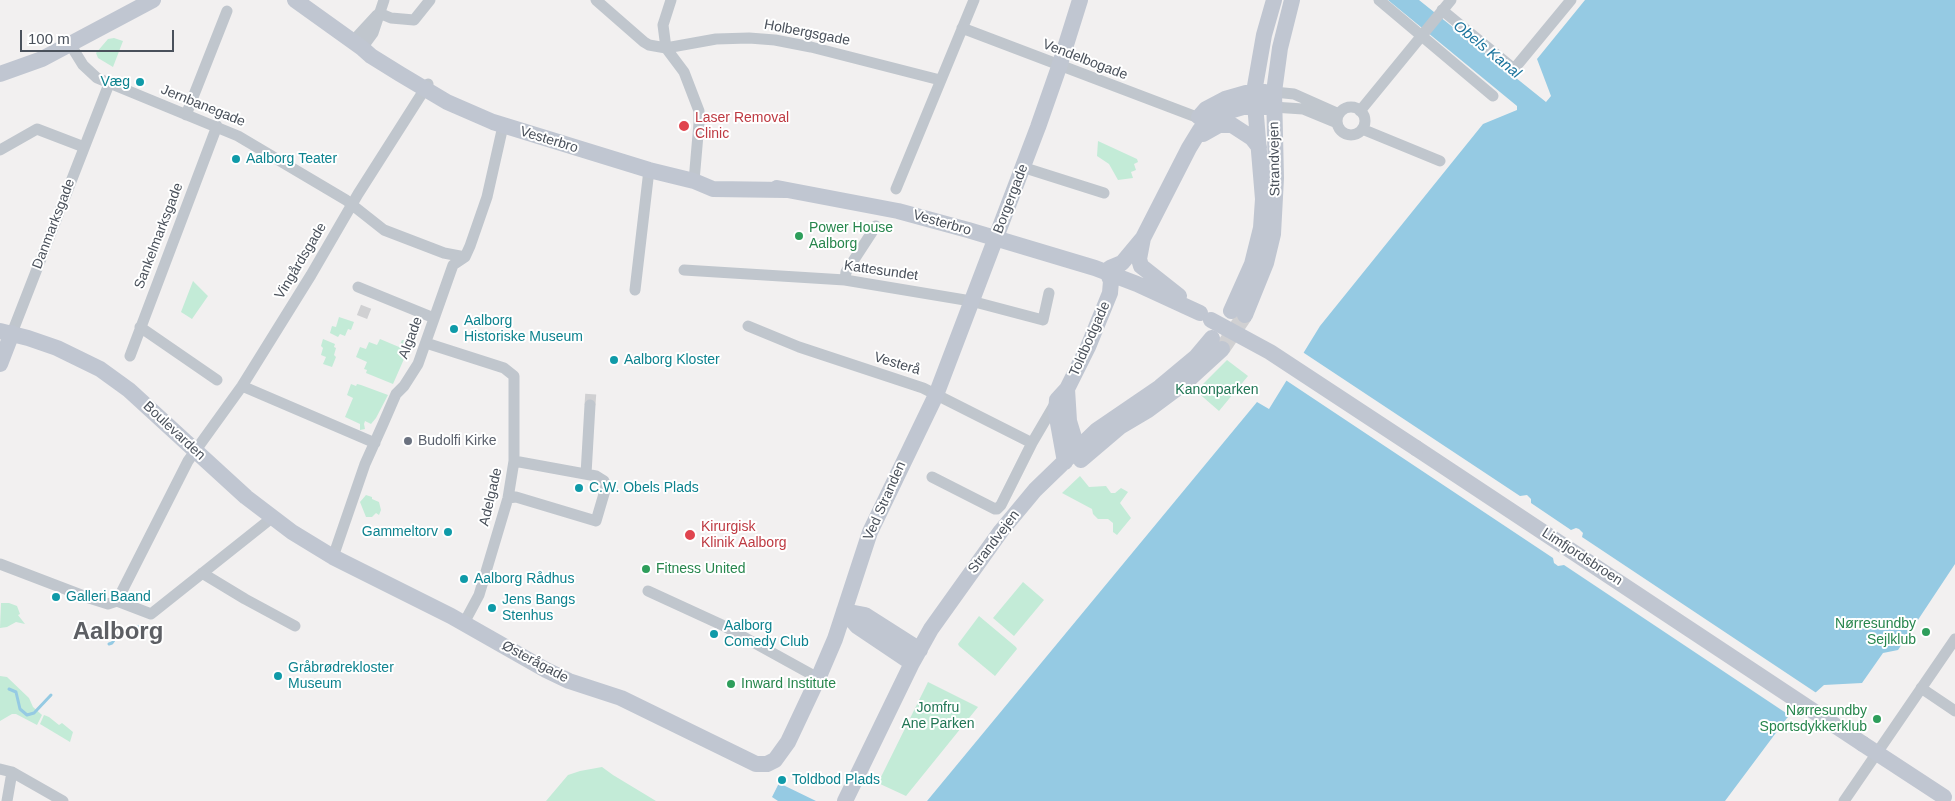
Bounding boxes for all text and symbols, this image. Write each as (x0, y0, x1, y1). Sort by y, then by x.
street label: Holbergsgade (763, 16, 851, 50)
water label: Obels Kanal (1450, 17, 1524, 83)
scale bar (22, 20, 176, 52)
text: 100 m (28, 30, 70, 47)
street label: Vendelbogade (1040, 36, 1130, 84)
place label: Væg (100, 74, 130, 90)
marker: Væg (134, 76, 146, 88)
street label: Jernbanegade (158, 81, 248, 131)
place label: Laser Removal Clinic (695, 110, 789, 142)
marker: Laser Removal Clinic (677, 119, 691, 133)
street label: Strandvejen (1266, 122, 1284, 196)
street label: Vesterbro (518, 123, 580, 157)
place label: Aalborg Teater (246, 151, 337, 167)
marker: Aalborg Teater (230, 153, 242, 165)
street label: Borgergade (990, 162, 1032, 236)
street label: Danmarksgade (29, 177, 79, 271)
street label: Sankelmarksgade (131, 181, 187, 291)
street label: Vesterbro (911, 207, 973, 239)
street label: Vingårdsgade (272, 220, 330, 302)
place label: Power House Aalborg (809, 220, 893, 252)
marker: Power House Aalborg (793, 230, 805, 242)
street label: Kattesundet (843, 257, 919, 285)
street label: Toldbodgade (1066, 299, 1114, 379)
place label: Aalborg Historiske Museum (464, 313, 583, 346)
street label: Algade (395, 315, 427, 361)
marker: Aalborg Historiske Museum (448, 323, 460, 335)
street label: Vesterå (872, 349, 922, 379)
place label: Aalborg Kloster (624, 352, 720, 368)
marker: Aalborg Kloster (608, 354, 620, 366)
park label: Kanonparken (1175, 382, 1259, 398)
street label: Boulevarden (140, 398, 208, 464)
place label: Budolfi Kirke (418, 433, 497, 449)
marker: Budolfi Kirke (402, 435, 414, 447)
street label: Ved Stranden (860, 459, 910, 543)
street label: Adelgade (476, 466, 506, 528)
place label: C.W. Obels Plads (589, 480, 699, 496)
marker: C.W. Obels Plads (573, 482, 585, 494)
street label: Strandvejen (965, 507, 1023, 577)
place label: Kirurgisk Klinik Aalborg (701, 519, 787, 552)
place label: Gammeltorv (362, 524, 438, 540)
street label: Limfjordsbroen (1539, 525, 1625, 589)
marker: Gammeltorv (442, 526, 454, 538)
marker: Kirurgisk Klinik Aalborg (683, 528, 697, 542)
place label: Fitness United (656, 561, 745, 577)
marker: Fitness United (640, 563, 652, 575)
place label: Aalborg Rådhus (474, 571, 574, 587)
marker: Aalborg Rådhus (458, 573, 470, 585)
place label: Galleri Baand (66, 589, 151, 605)
marker: Galleri Baand (50, 591, 62, 603)
place label: Jens Bangs Stenhus (502, 592, 575, 624)
marker: Jens Bangs Stenhus (486, 602, 498, 614)
place label: Nørresundby Sejlklub (1835, 616, 1916, 648)
district label: Aalborg (73, 618, 163, 646)
place label: Aalborg Comedy Club (724, 618, 809, 650)
marker: Nørresundby Sejlklub (1920, 626, 1932, 638)
marker: Aalborg Comedy Club (708, 628, 720, 640)
street label: Østerågade (499, 637, 571, 687)
place label: Gråbrødrekloster Museum (288, 660, 394, 692)
marker: Gråbrødrekloster Museum (272, 670, 284, 682)
place label: Inward Institute (741, 676, 836, 692)
marker: Inward Institute (725, 678, 737, 690)
park label: Jomfru Ane Parken (901, 700, 975, 732)
place label: Nørresundby Sportsdykkerklub (1760, 703, 1867, 736)
marker: Nørresundby Sportsdykkerklub (1871, 713, 1883, 725)
place label: Toldbod Plads (792, 772, 880, 788)
marker: Toldbod Plads (776, 774, 788, 786)

